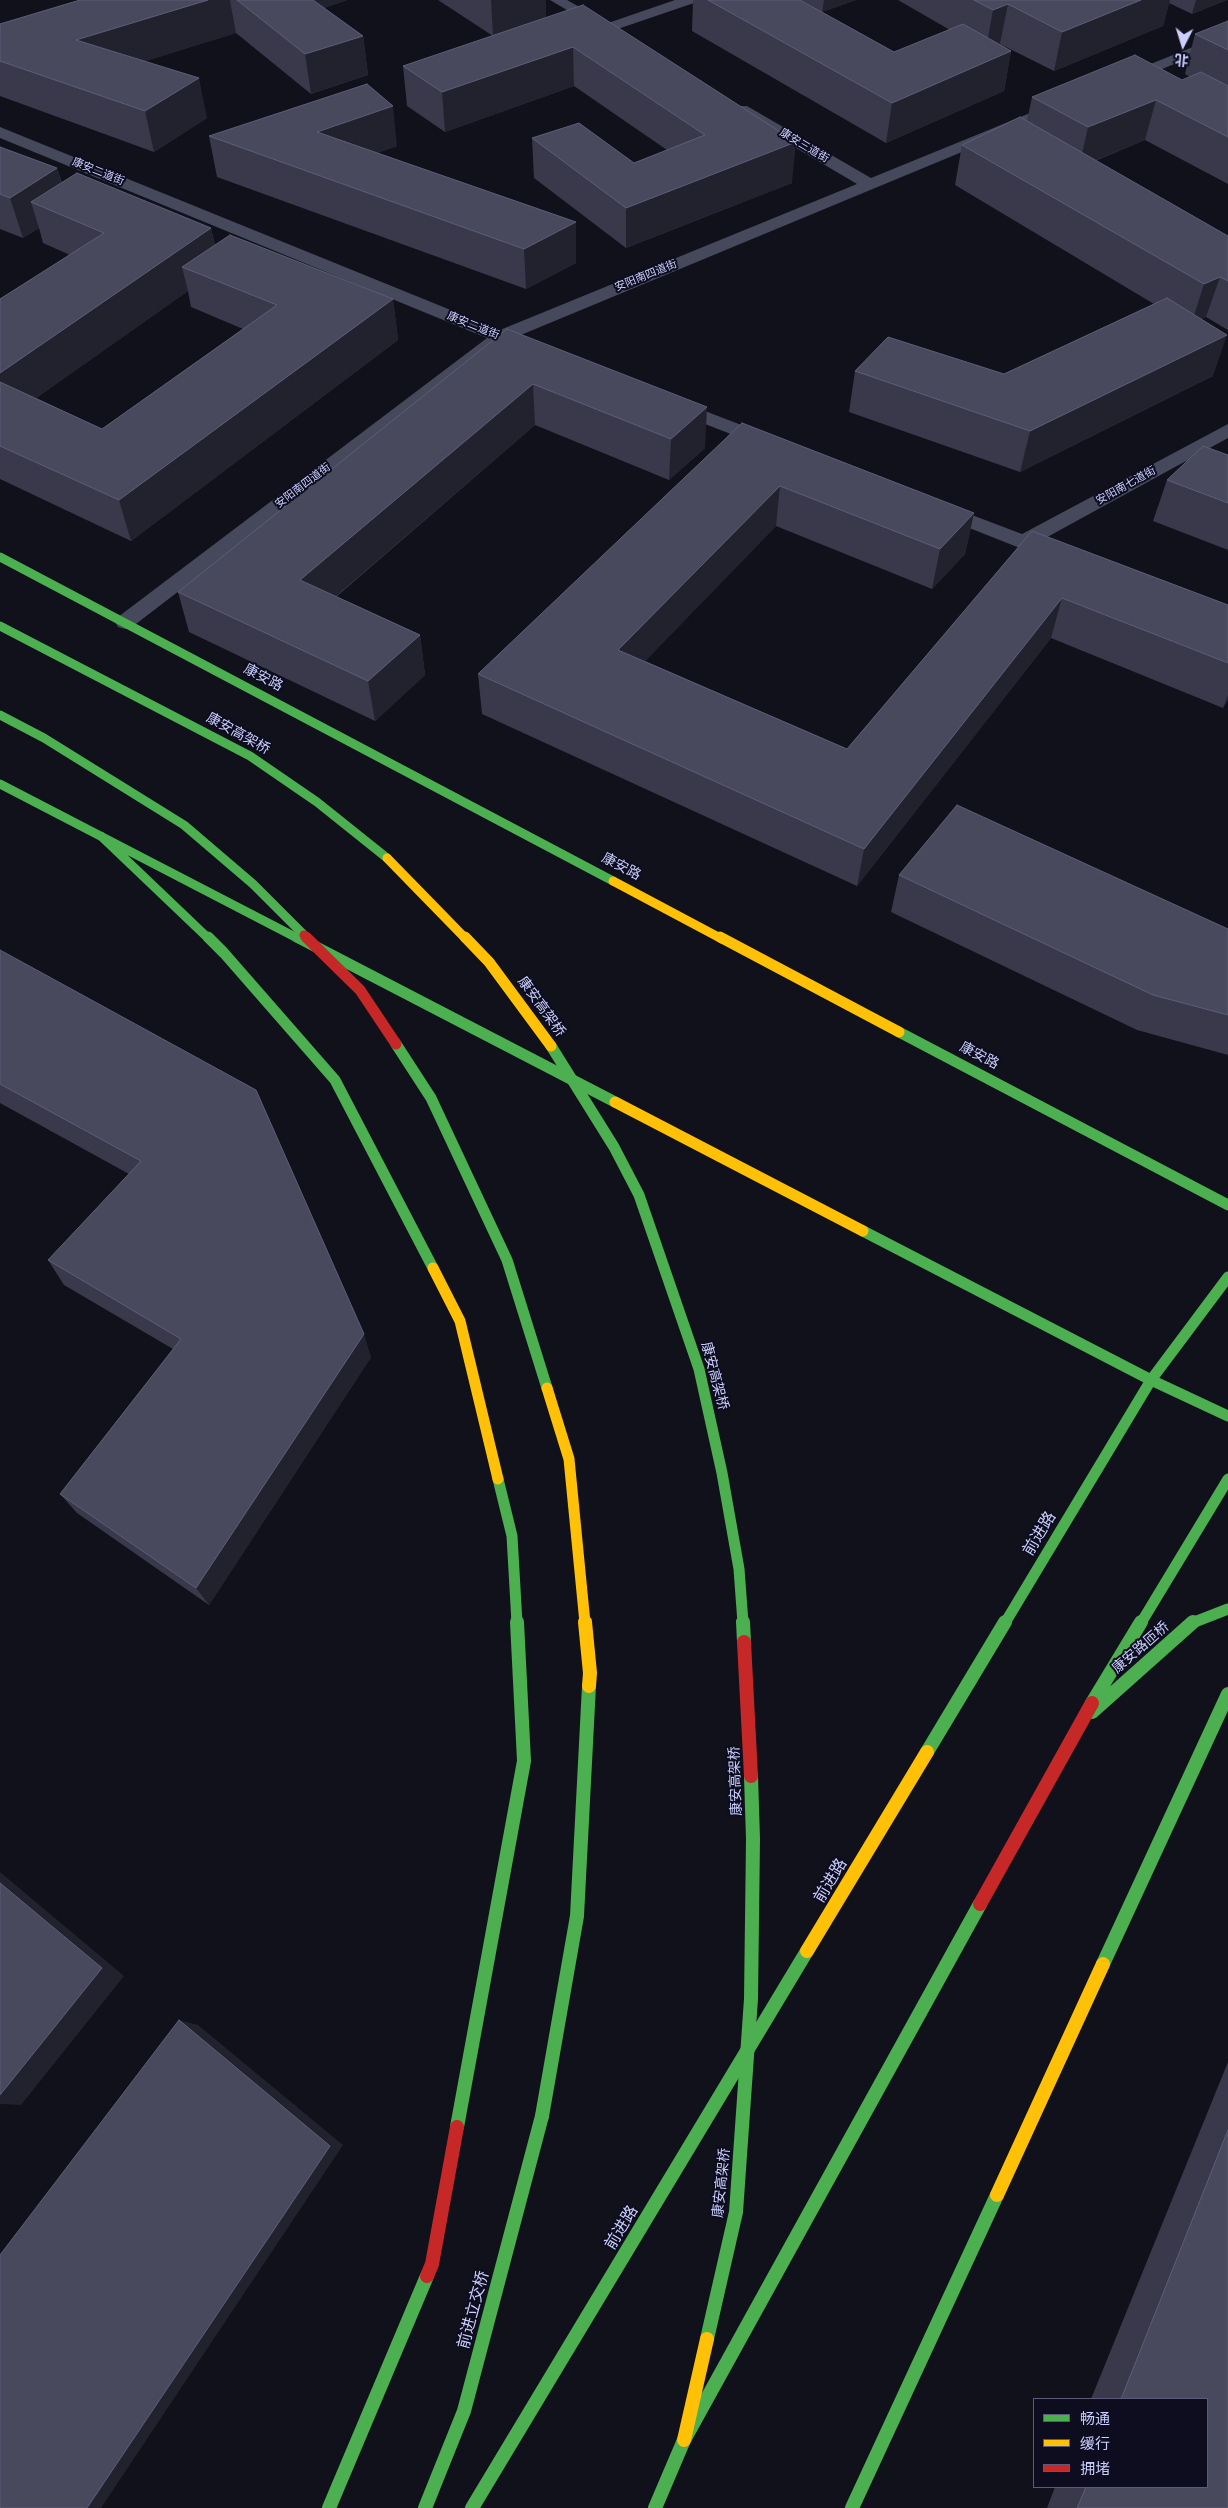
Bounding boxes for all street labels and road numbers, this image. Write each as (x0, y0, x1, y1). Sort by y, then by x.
street label: 康安三道街 (777, 126, 831, 166)
street label: 康安二道街 (70, 156, 126, 188)
street label: 安阳南四道街 (613, 258, 679, 294)
street label: 康安二道街 (445, 310, 501, 342)
street label: 安阳南四道街 (273, 461, 333, 511)
street label: 安阳南七道街 (1094, 464, 1158, 508)
street label: 康安路 (241, 661, 285, 695)
street label: 康安高架桥 (203, 710, 273, 758)
street label: 康安路 (599, 850, 643, 884)
street label: 康安高架桥 (514, 974, 568, 1040)
street label: 康安路 (957, 1039, 1001, 1073)
street label: 康安高架桥 (697, 1340, 731, 1412)
street label: 前进路 (1019, 1508, 1061, 1560)
street label: 康安路匝桥 (1109, 1619, 1173, 1677)
street label: 康安高架桥 (726, 1746, 746, 1816)
street label: 前进路 (810, 1855, 852, 1907)
street label: 康安高架桥 (710, 2147, 734, 2219)
street label: 前进路 (601, 2202, 643, 2254)
street label: 前进立交桥 (454, 2269, 494, 2351)

